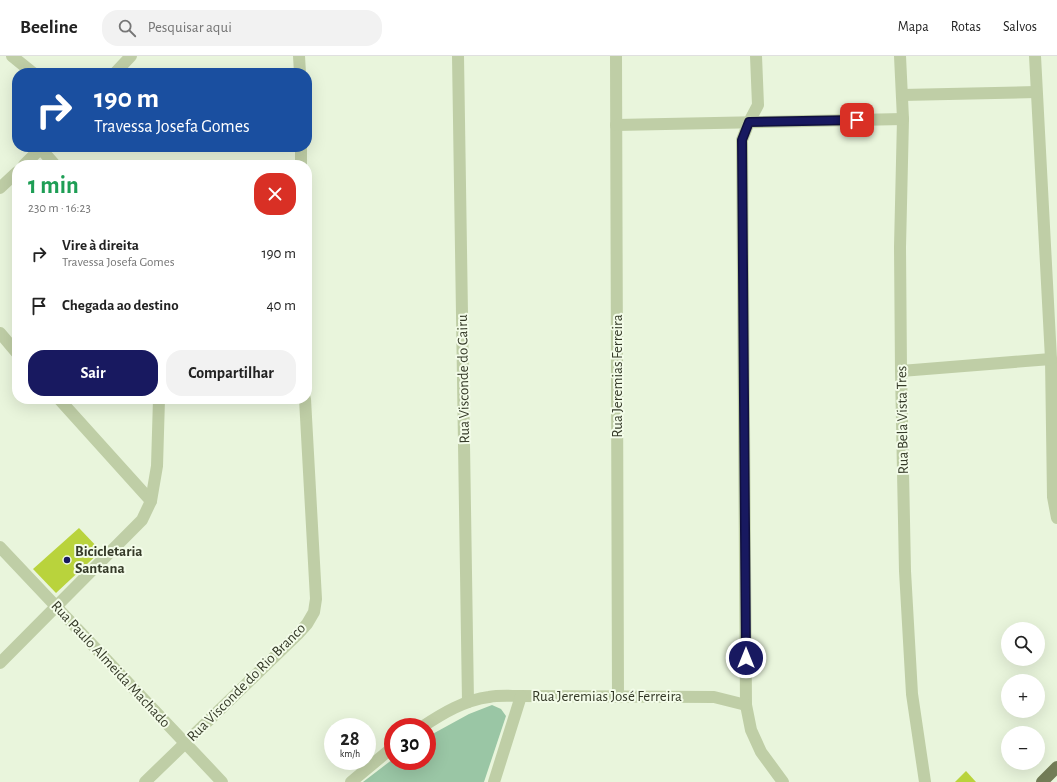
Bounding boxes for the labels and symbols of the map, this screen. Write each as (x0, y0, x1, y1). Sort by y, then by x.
pin (840, 103, 874, 137)
street label: Rua Visconde do Cairu (455, 314, 472, 444)
street label: Rua Jeremias Ferreira (610, 314, 625, 438)
street label: Rua Bela Vista Tres (894, 366, 911, 474)
place label: Bicicletaria Santana (75, 544, 143, 576)
marker: Bicicletaria Santana (62, 555, 72, 565)
street label: Rua Paulo Almeida Machado (48, 598, 173, 731)
street label: Rua Visconde do Rio Branco (184, 620, 308, 744)
position arrow (725, 637, 767, 679)
street label: Rua Jeremias José Ferreira (532, 689, 682, 704)
speed limit sign: 30 (384, 718, 436, 770)

